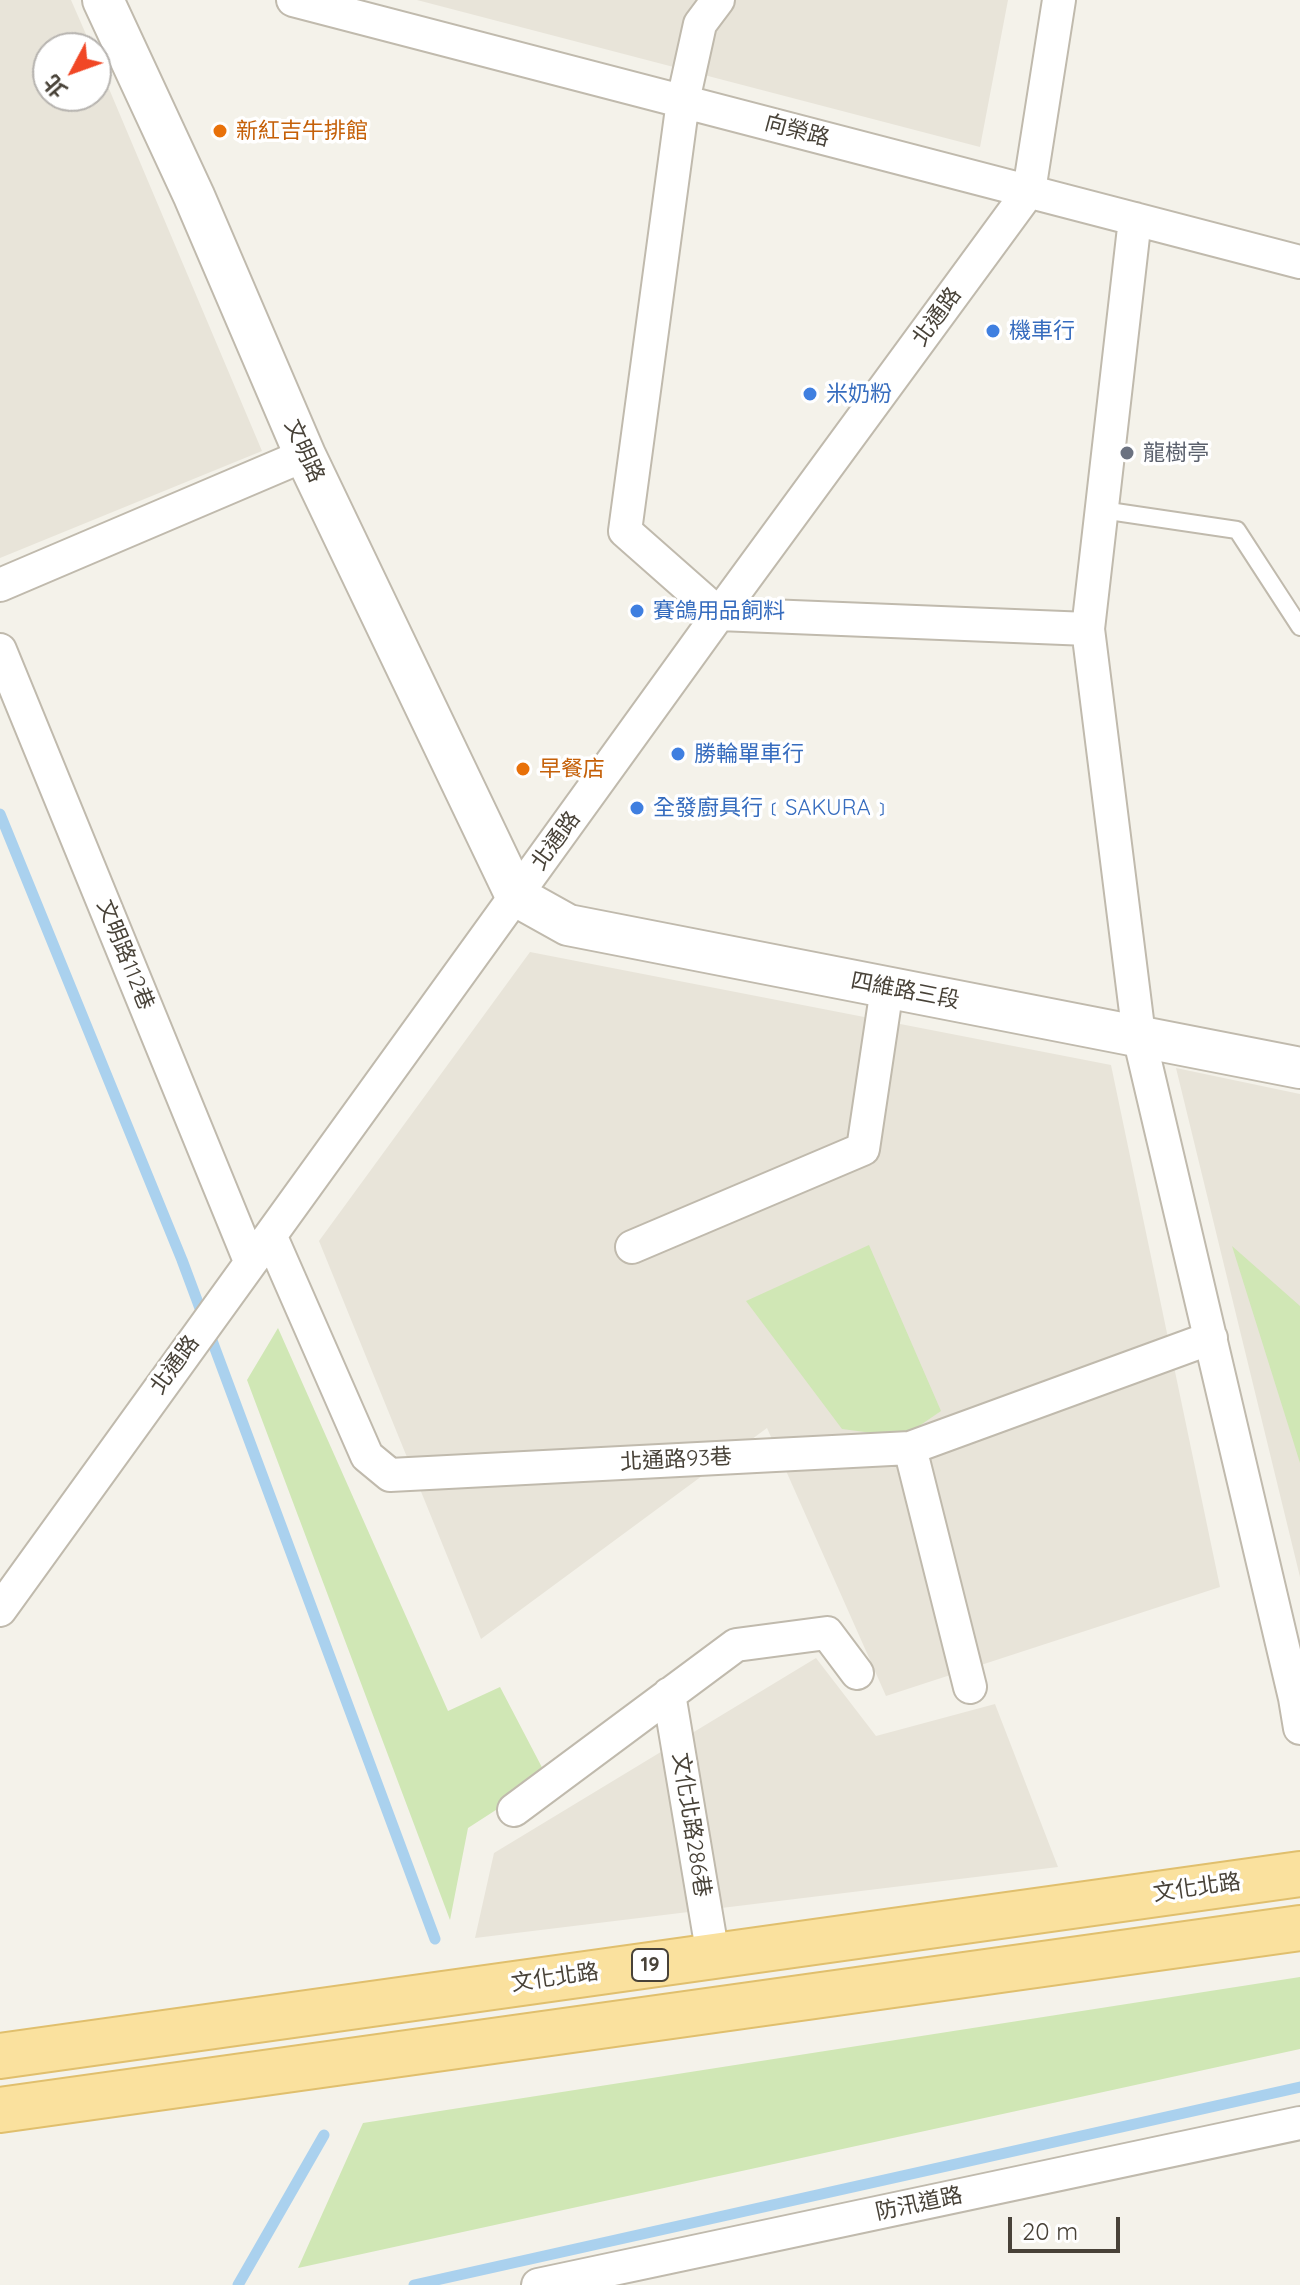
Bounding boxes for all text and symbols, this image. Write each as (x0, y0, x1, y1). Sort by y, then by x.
north arrow (32, 32, 112, 112)
text: 北 (38, 69, 73, 104)
street label: 向榮路 (762, 110, 832, 152)
place label: 新紅吉牛排館 (236, 118, 368, 144)
marker: 新紅吉牛排館 (211, 122, 229, 140)
street label: 北通路 (907, 283, 967, 351)
place label: 機車行 (1009, 318, 1075, 344)
marker: 機車行 (984, 322, 1002, 340)
place label: 米奶粉 (826, 381, 892, 407)
marker: 米奶粉 (801, 385, 819, 403)
street label: 文明路 (279, 415, 329, 487)
place label: 龍樹亭 (1143, 440, 1209, 466)
marker: 龍樹亭 (1118, 444, 1136, 462)
place label: 賽鴿用品飼料 (653, 598, 785, 624)
marker: 賽鴿用品飼料 (628, 602, 646, 620)
place label: 勝輪單車行 (694, 741, 804, 767)
marker: 勝輪單車行 (669, 745, 687, 763)
place label: 早餐店 (539, 756, 605, 782)
marker: 早餐店 (514, 760, 532, 778)
place label: 全發廚具行﹝SAKURA﹞ (653, 795, 893, 821)
marker: 全發廚具行﹝SAKURA﹞ (628, 799, 646, 817)
street label: 北通路 (526, 807, 586, 875)
street label: 文明路112巷 (91, 896, 159, 1014)
street label: 四維路三段 (848, 968, 962, 1014)
street label: 北通路 (145, 1331, 205, 1399)
street label: 北通路93巷 (619, 1444, 733, 1476)
street label: 文化北路286巷 (667, 1751, 715, 1899)
street label: 文化北路 (1152, 1869, 1242, 1907)
road number: 19 (632, 1949, 668, 1981)
street label: 文化北路 (510, 1959, 600, 1997)
street label: 防汛道路 (873, 2182, 965, 2226)
scale bar (1012, 2201, 1124, 2251)
text: 20 m (1022, 2216, 1078, 2246)

